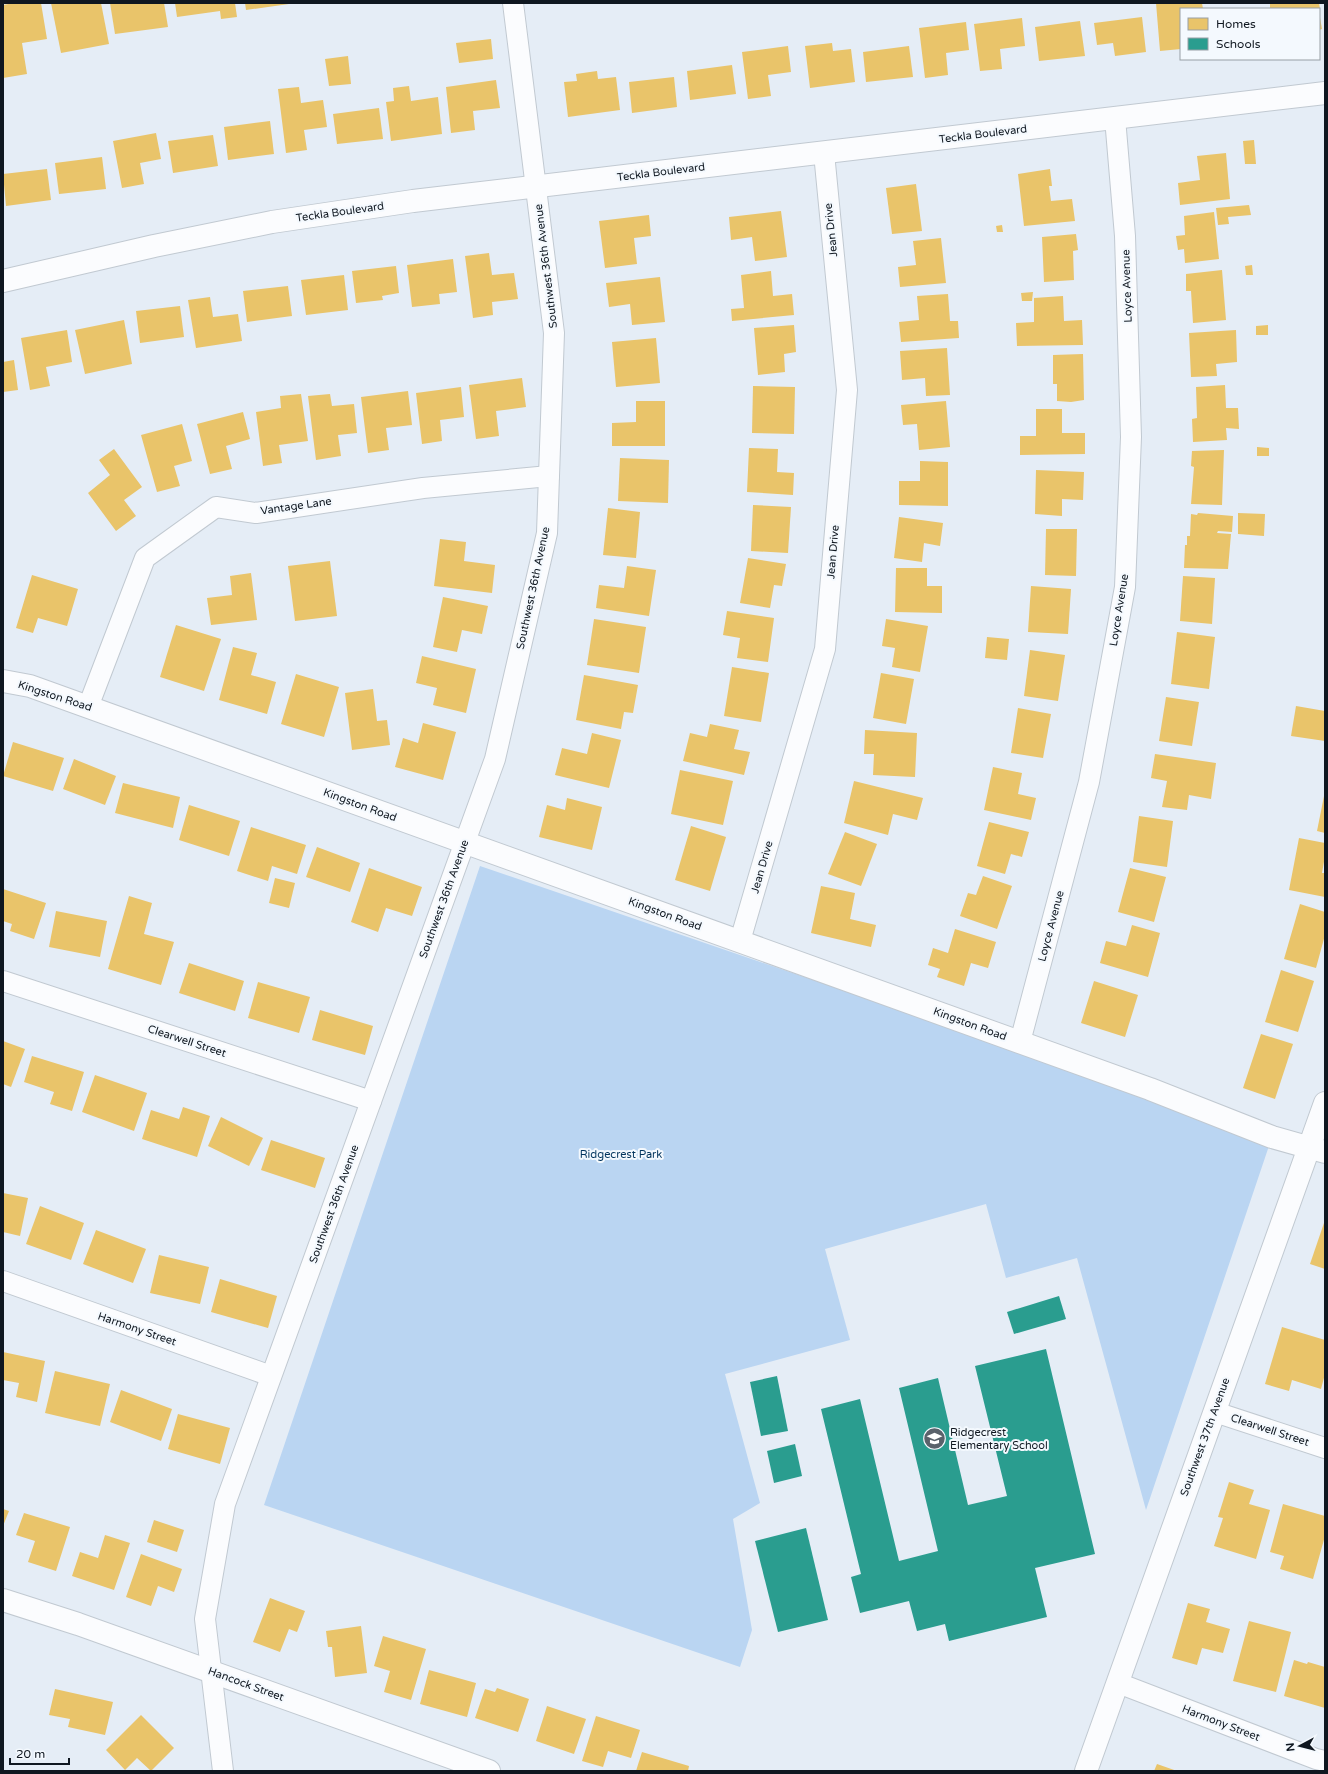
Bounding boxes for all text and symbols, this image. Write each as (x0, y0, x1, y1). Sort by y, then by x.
legend (1180, 8, 1320, 60)
text: Homes (1216, 17, 1256, 31)
text: Schools (1216, 37, 1261, 51)
street label: Teckla Boulevard (938, 122, 1028, 146)
street label: Teckla Boulevard (616, 160, 706, 184)
street label: Teckla Boulevard (295, 199, 385, 225)
street label: Jean Drive (822, 202, 840, 258)
street label: Southwest 36th Avenue (532, 203, 560, 329)
street label: Loyce Avenue (1119, 249, 1135, 323)
street label: Vantage Lane (260, 495, 332, 517)
street label: Jean Drive (824, 524, 842, 580)
street label: Southwest 36th Avenue (514, 525, 552, 651)
street label: Loyce Avenue (1107, 573, 1131, 647)
street label: Kingston Road (16, 678, 94, 714)
street label: Kingston Road (322, 786, 398, 824)
street label: Southwest 36th Avenue (417, 838, 471, 960)
street label: Jean Drive (748, 839, 776, 895)
street label: Loyce Avenue (1035, 889, 1067, 963)
street label: Kingston Road (627, 895, 703, 933)
street label: Kingston Road (932, 1005, 1008, 1043)
street label: Clearwell Street (146, 1022, 228, 1060)
street label: Southwest 36th Avenue (307, 1143, 361, 1265)
park label: Ridgecrest Park (580, 1148, 662, 1161)
street label: Harmony Street (96, 1309, 178, 1349)
street label: Southwest 37th Avenue (1178, 1376, 1232, 1498)
street label: Clearwell Street (1229, 1411, 1311, 1449)
school or university icon: Ridgecrest Elementary School (922, 1425, 948, 1451)
place label: Ridgecrest Elementary School (950, 1426, 1048, 1452)
street label: Hancock Street (206, 1664, 286, 1704)
street label: Harmony Street (1180, 1702, 1262, 1744)
north arrow (1280, 1726, 1320, 1766)
scale bar (10, 1740, 69, 1766)
text: N (1284, 1742, 1298, 1752)
text: 20 m (16, 1747, 45, 1761)

